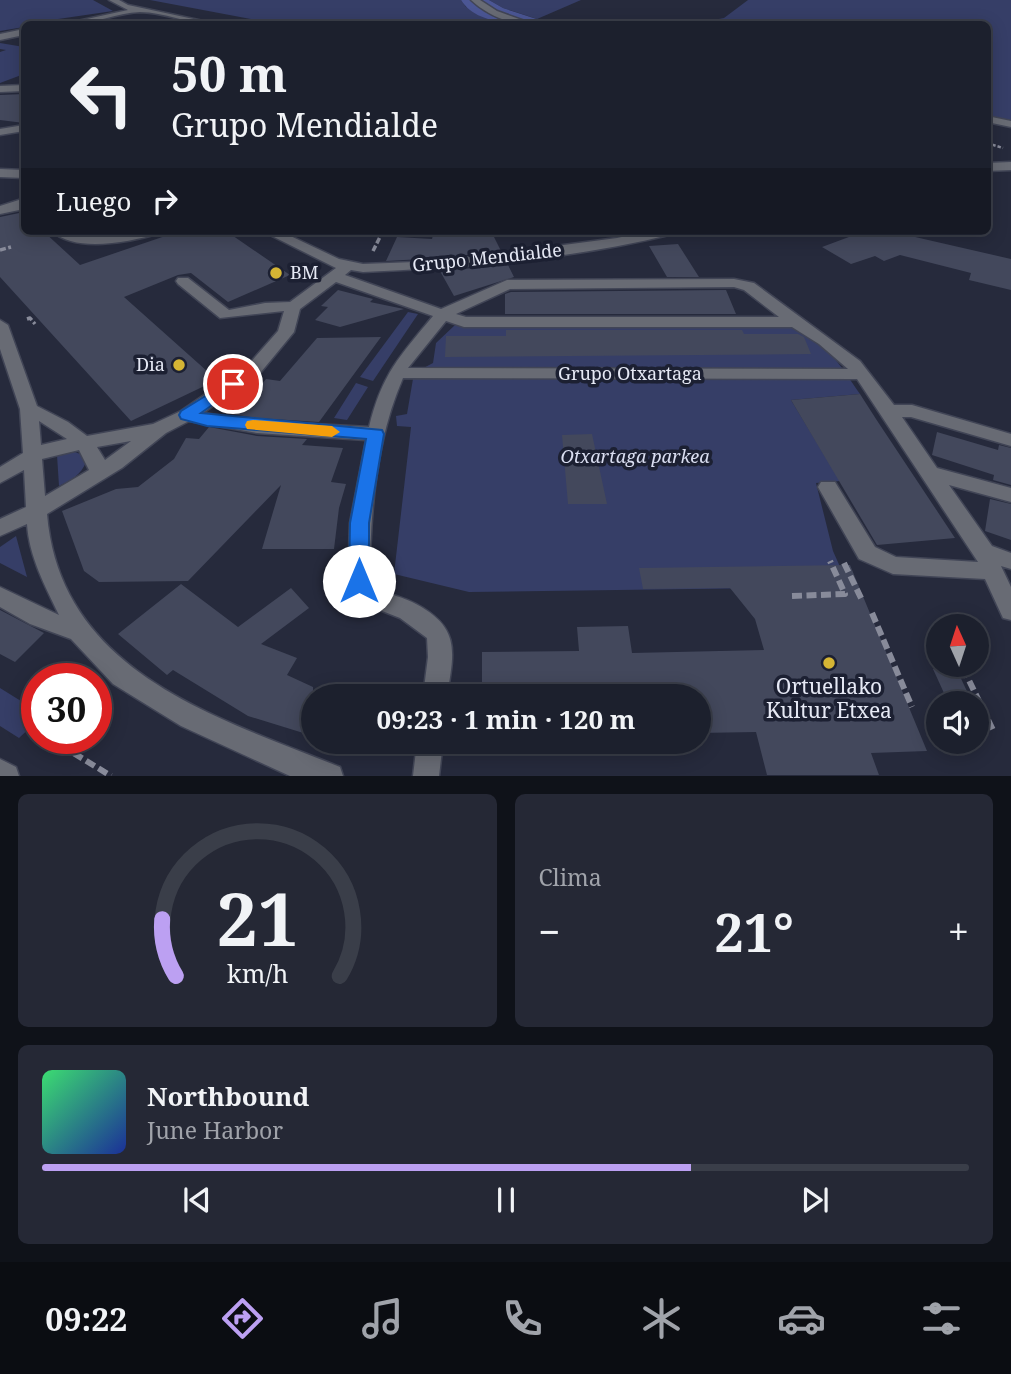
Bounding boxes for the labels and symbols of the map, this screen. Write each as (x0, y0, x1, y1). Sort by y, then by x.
street label: Grupo Mendialde (411, 237, 563, 277)
place label: BM (290, 260, 319, 284)
marker: BM (268, 265, 284, 281)
place label: Dia (136, 352, 165, 376)
pin (203, 354, 263, 414)
marker: Dia (171, 357, 187, 373)
street label: Grupo Otxartaga (558, 361, 702, 385)
park label: Otxartaga parkea (560, 444, 710, 468)
position arrow (322, 544, 396, 618)
north arrow (926, 614, 989, 677)
marker: Ortuellako Kultur Etxea (821, 655, 837, 671)
speed limit sign: 30 (21, 663, 112, 754)
place label: Ortuellako Kultur Etxea (766, 672, 892, 724)

